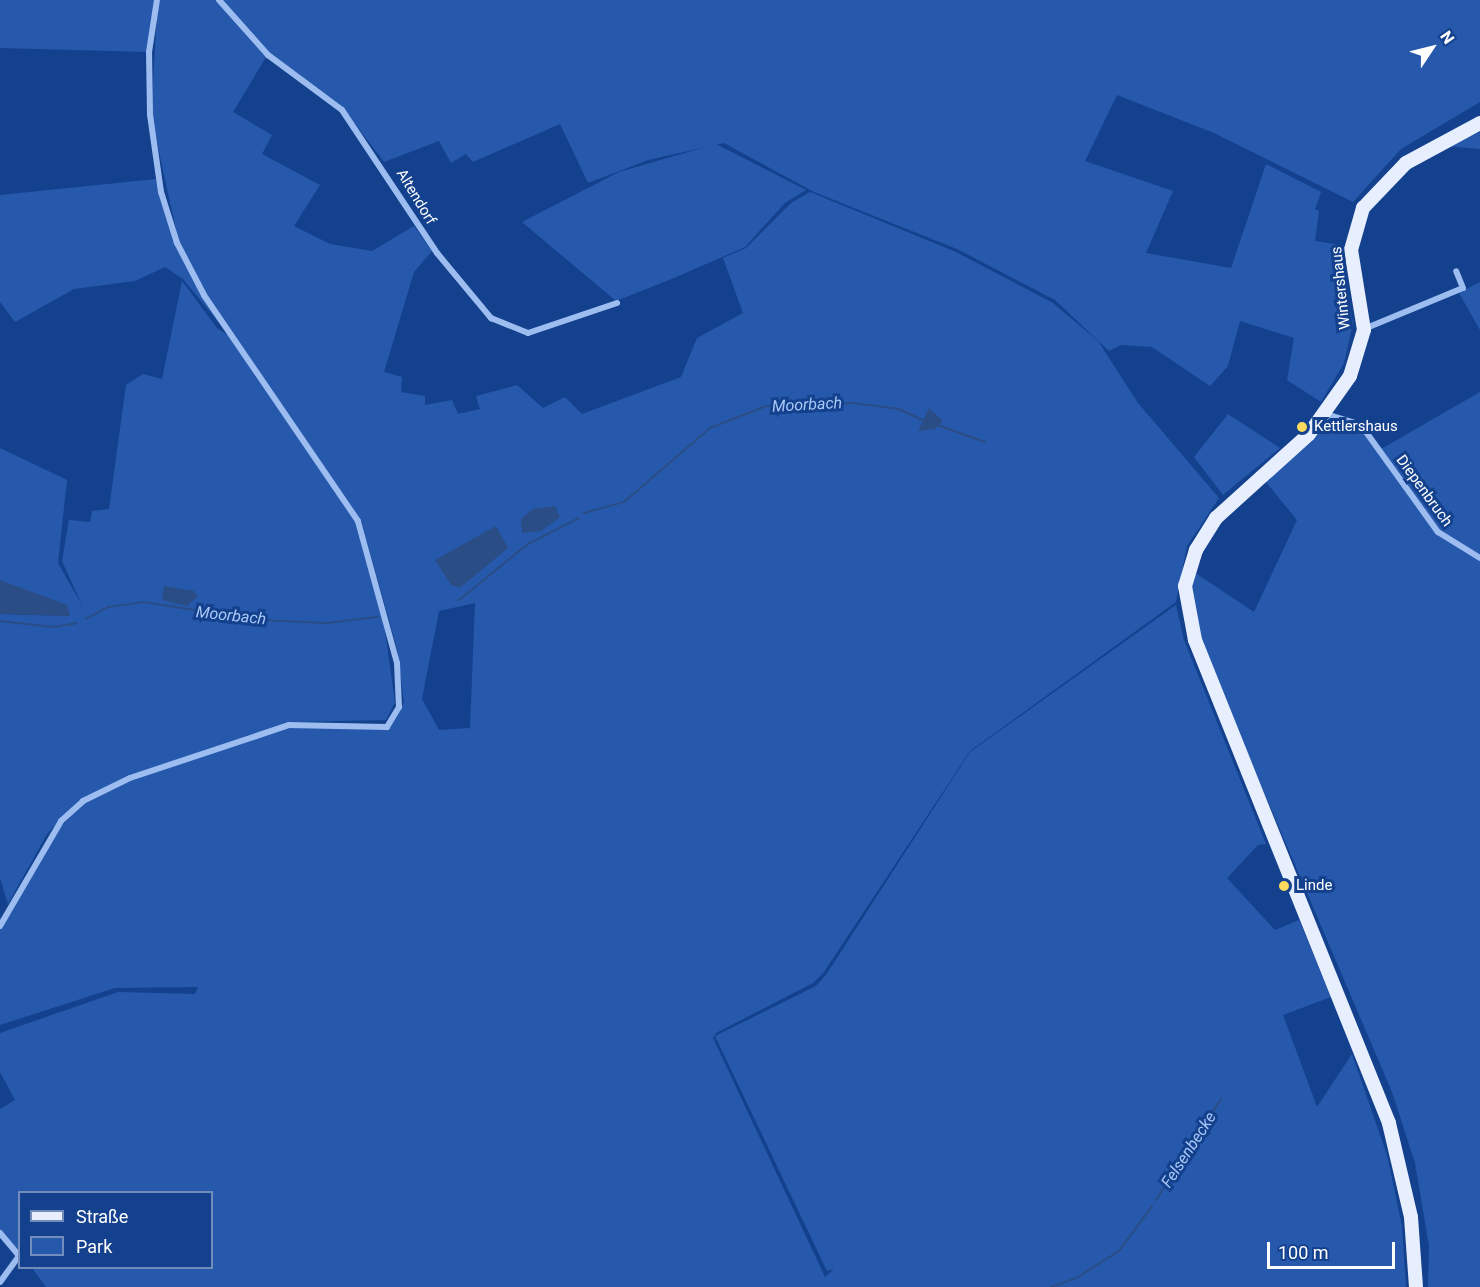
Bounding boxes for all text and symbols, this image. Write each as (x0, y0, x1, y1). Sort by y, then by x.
north arrow (1402, 18, 1462, 78)
text: N (1436, 27, 1458, 47)
street label: Altendorf (392, 166, 440, 228)
street label: Wintershaus (1328, 246, 1354, 330)
water label: Moorbach (771, 394, 843, 416)
place label: Kettlershaus (1314, 418, 1398, 436)
marker: Kettlershaus (1295, 420, 1309, 434)
street label: Diepenbruch (1392, 452, 1456, 530)
water label: Moorbach (195, 603, 267, 629)
place label: Linde (1296, 877, 1332, 895)
marker: Linde (1277, 879, 1291, 893)
water label: Felsenbecke (1157, 1109, 1221, 1191)
legend (18, 1191, 213, 1269)
text: Straße (76, 1206, 128, 1227)
scale bar (1270, 1230, 1398, 1268)
text: Park (76, 1236, 112, 1257)
text: 100 m (1278, 1242, 1329, 1263)

